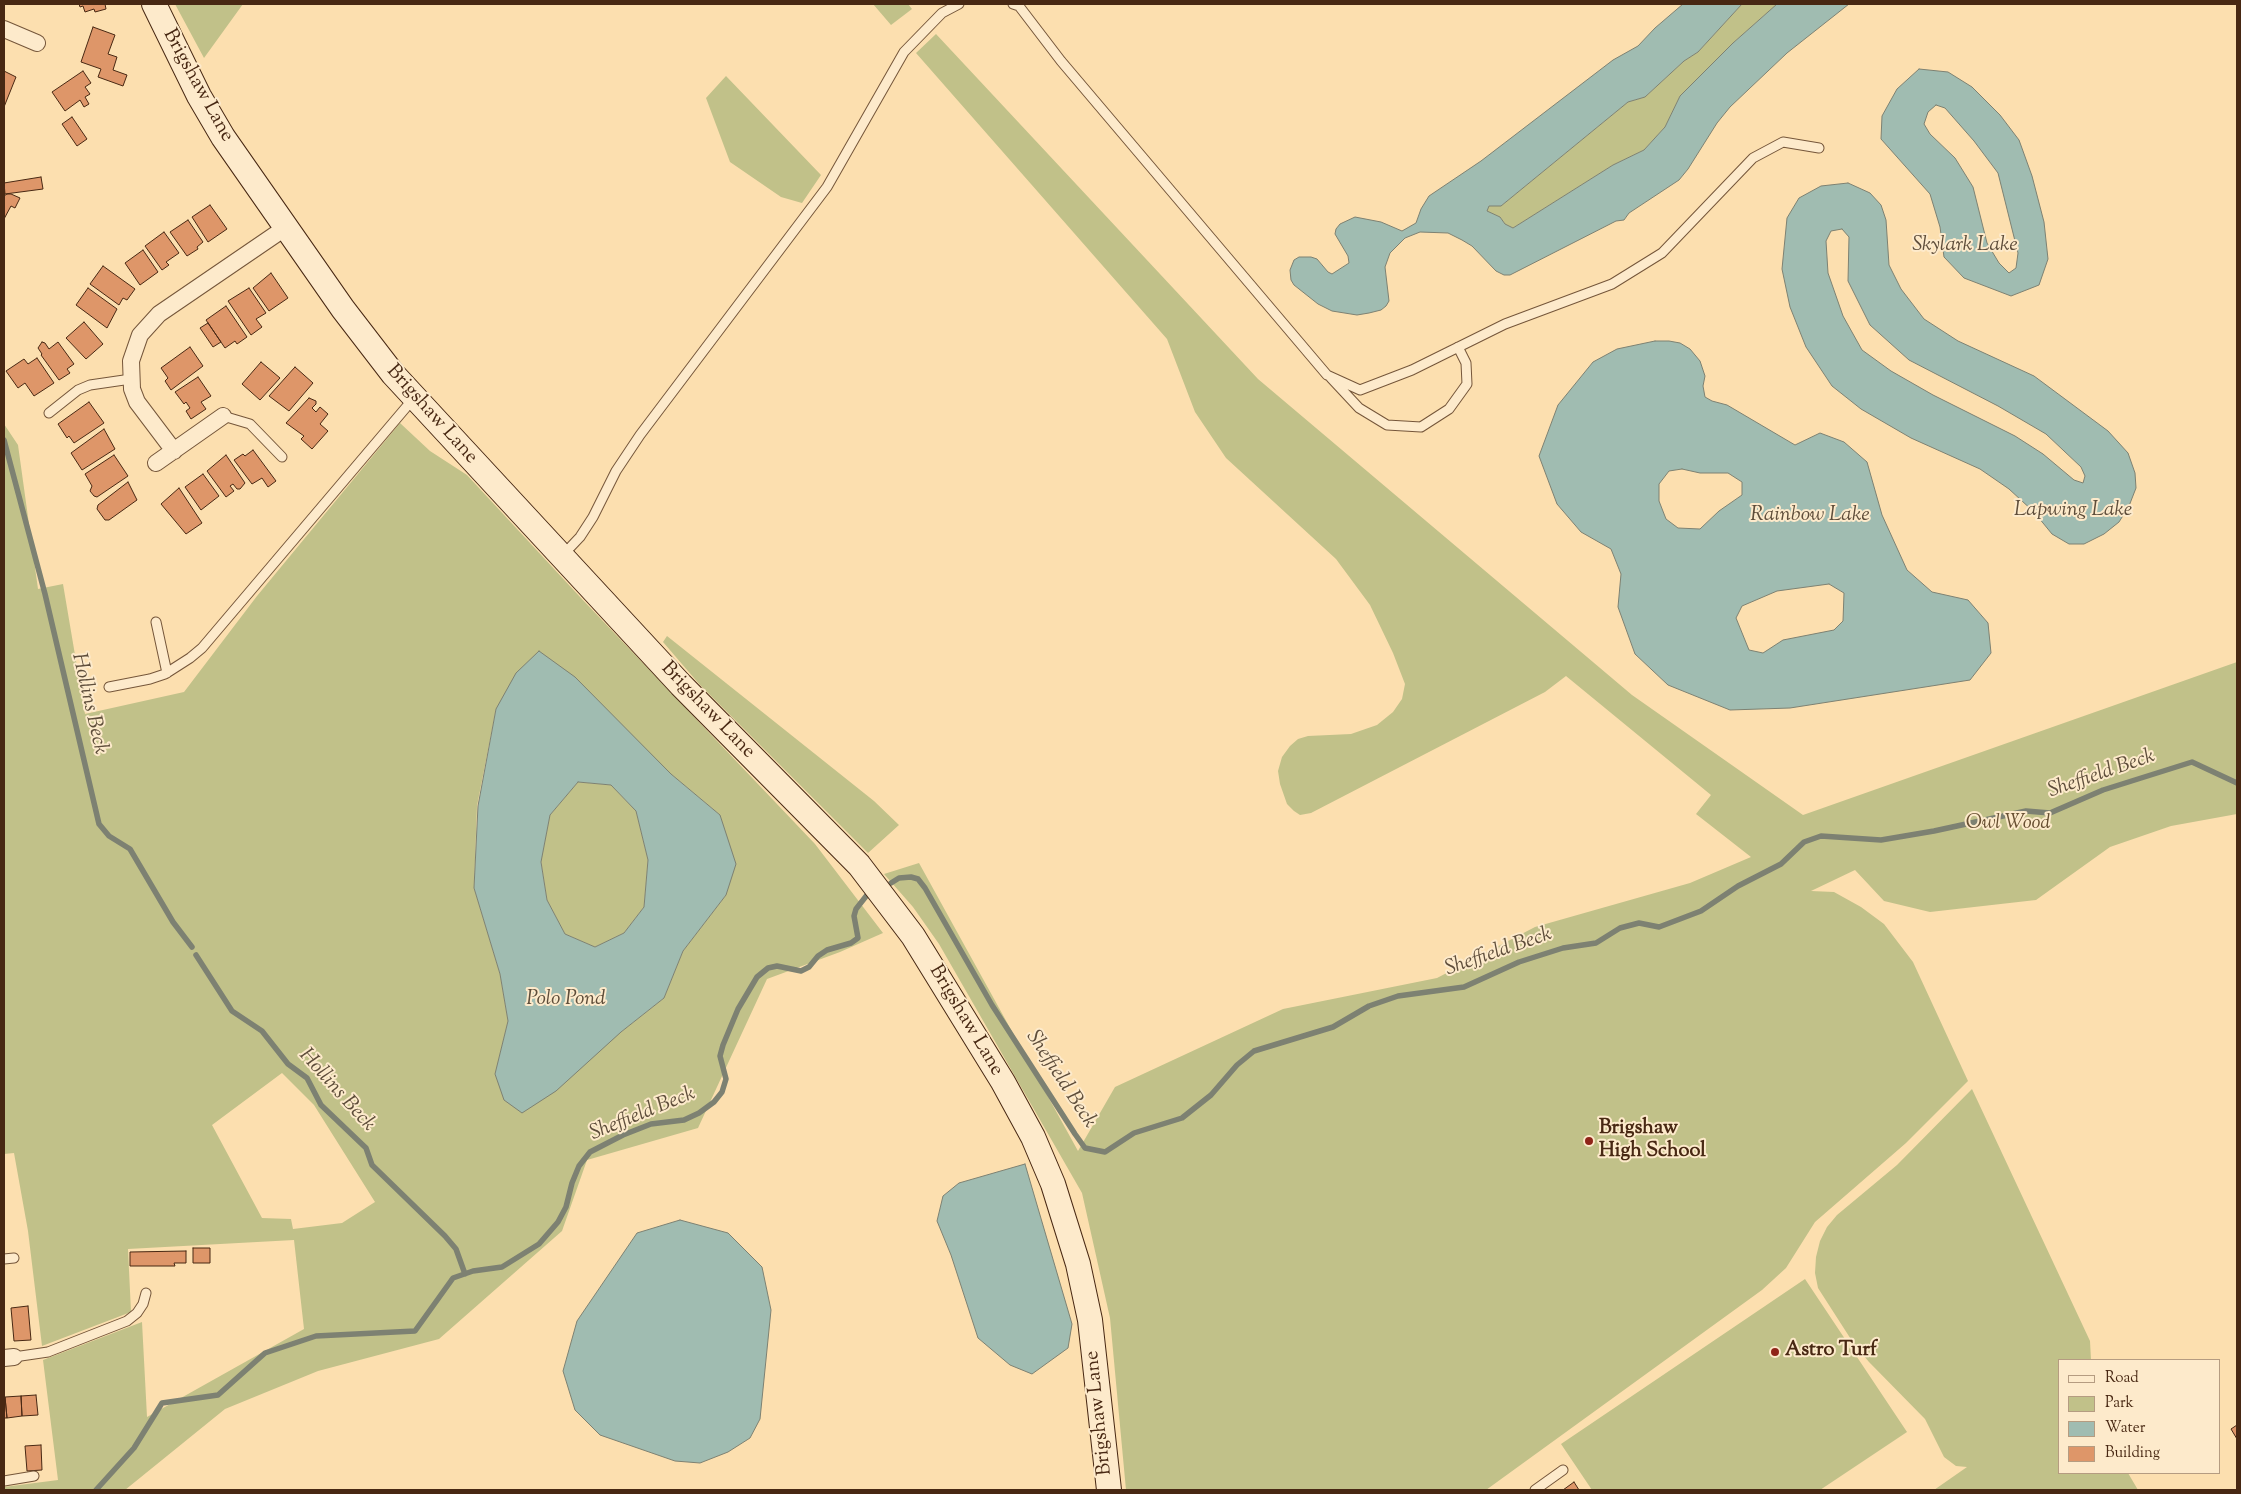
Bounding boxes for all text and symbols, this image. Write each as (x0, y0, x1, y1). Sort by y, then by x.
street label: Brigshaw Lane (156, 25, 238, 147)
water label: Skylark Lake (1912, 233, 2018, 259)
street label: Brigshaw Lane (380, 360, 482, 470)
water label: Lapwing Lake (2014, 498, 2132, 524)
water label: Rainbow Lake (1750, 503, 1870, 529)
water label: Hollins Beck (64, 651, 112, 757)
street label: Brigshaw Lane (655, 658, 759, 764)
water label: Sheffield Beck (2045, 745, 2159, 805)
park label: Owl Wood (1966, 813, 2050, 837)
water label: Sheffield Beck (1442, 923, 1556, 983)
street label: Brigshaw Lane (922, 961, 1008, 1081)
water label: Polo Pond (526, 987, 606, 1013)
water label: Sheffield Beck (1019, 1026, 1101, 1134)
water label: Hollins Beck (292, 1044, 380, 1138)
water label: Sheffield Beck (587, 1082, 699, 1148)
place label: Brigshaw High School (1599, 1118, 1706, 1165)
marker: Brigshaw High School (1583, 1135, 1595, 1147)
place label: Astro Turf (1785, 1340, 1877, 1364)
marker: Astro Turf (1769, 1346, 1781, 1358)
street label: Brigshaw Lane (1082, 1349, 1118, 1477)
legend (2058, 1359, 2221, 1474)
text: Road (2105, 1368, 2139, 1389)
text: Park (2105, 1393, 2134, 1414)
text: Water (2105, 1418, 2145, 1439)
text: Building (2105, 1443, 2160, 1464)

